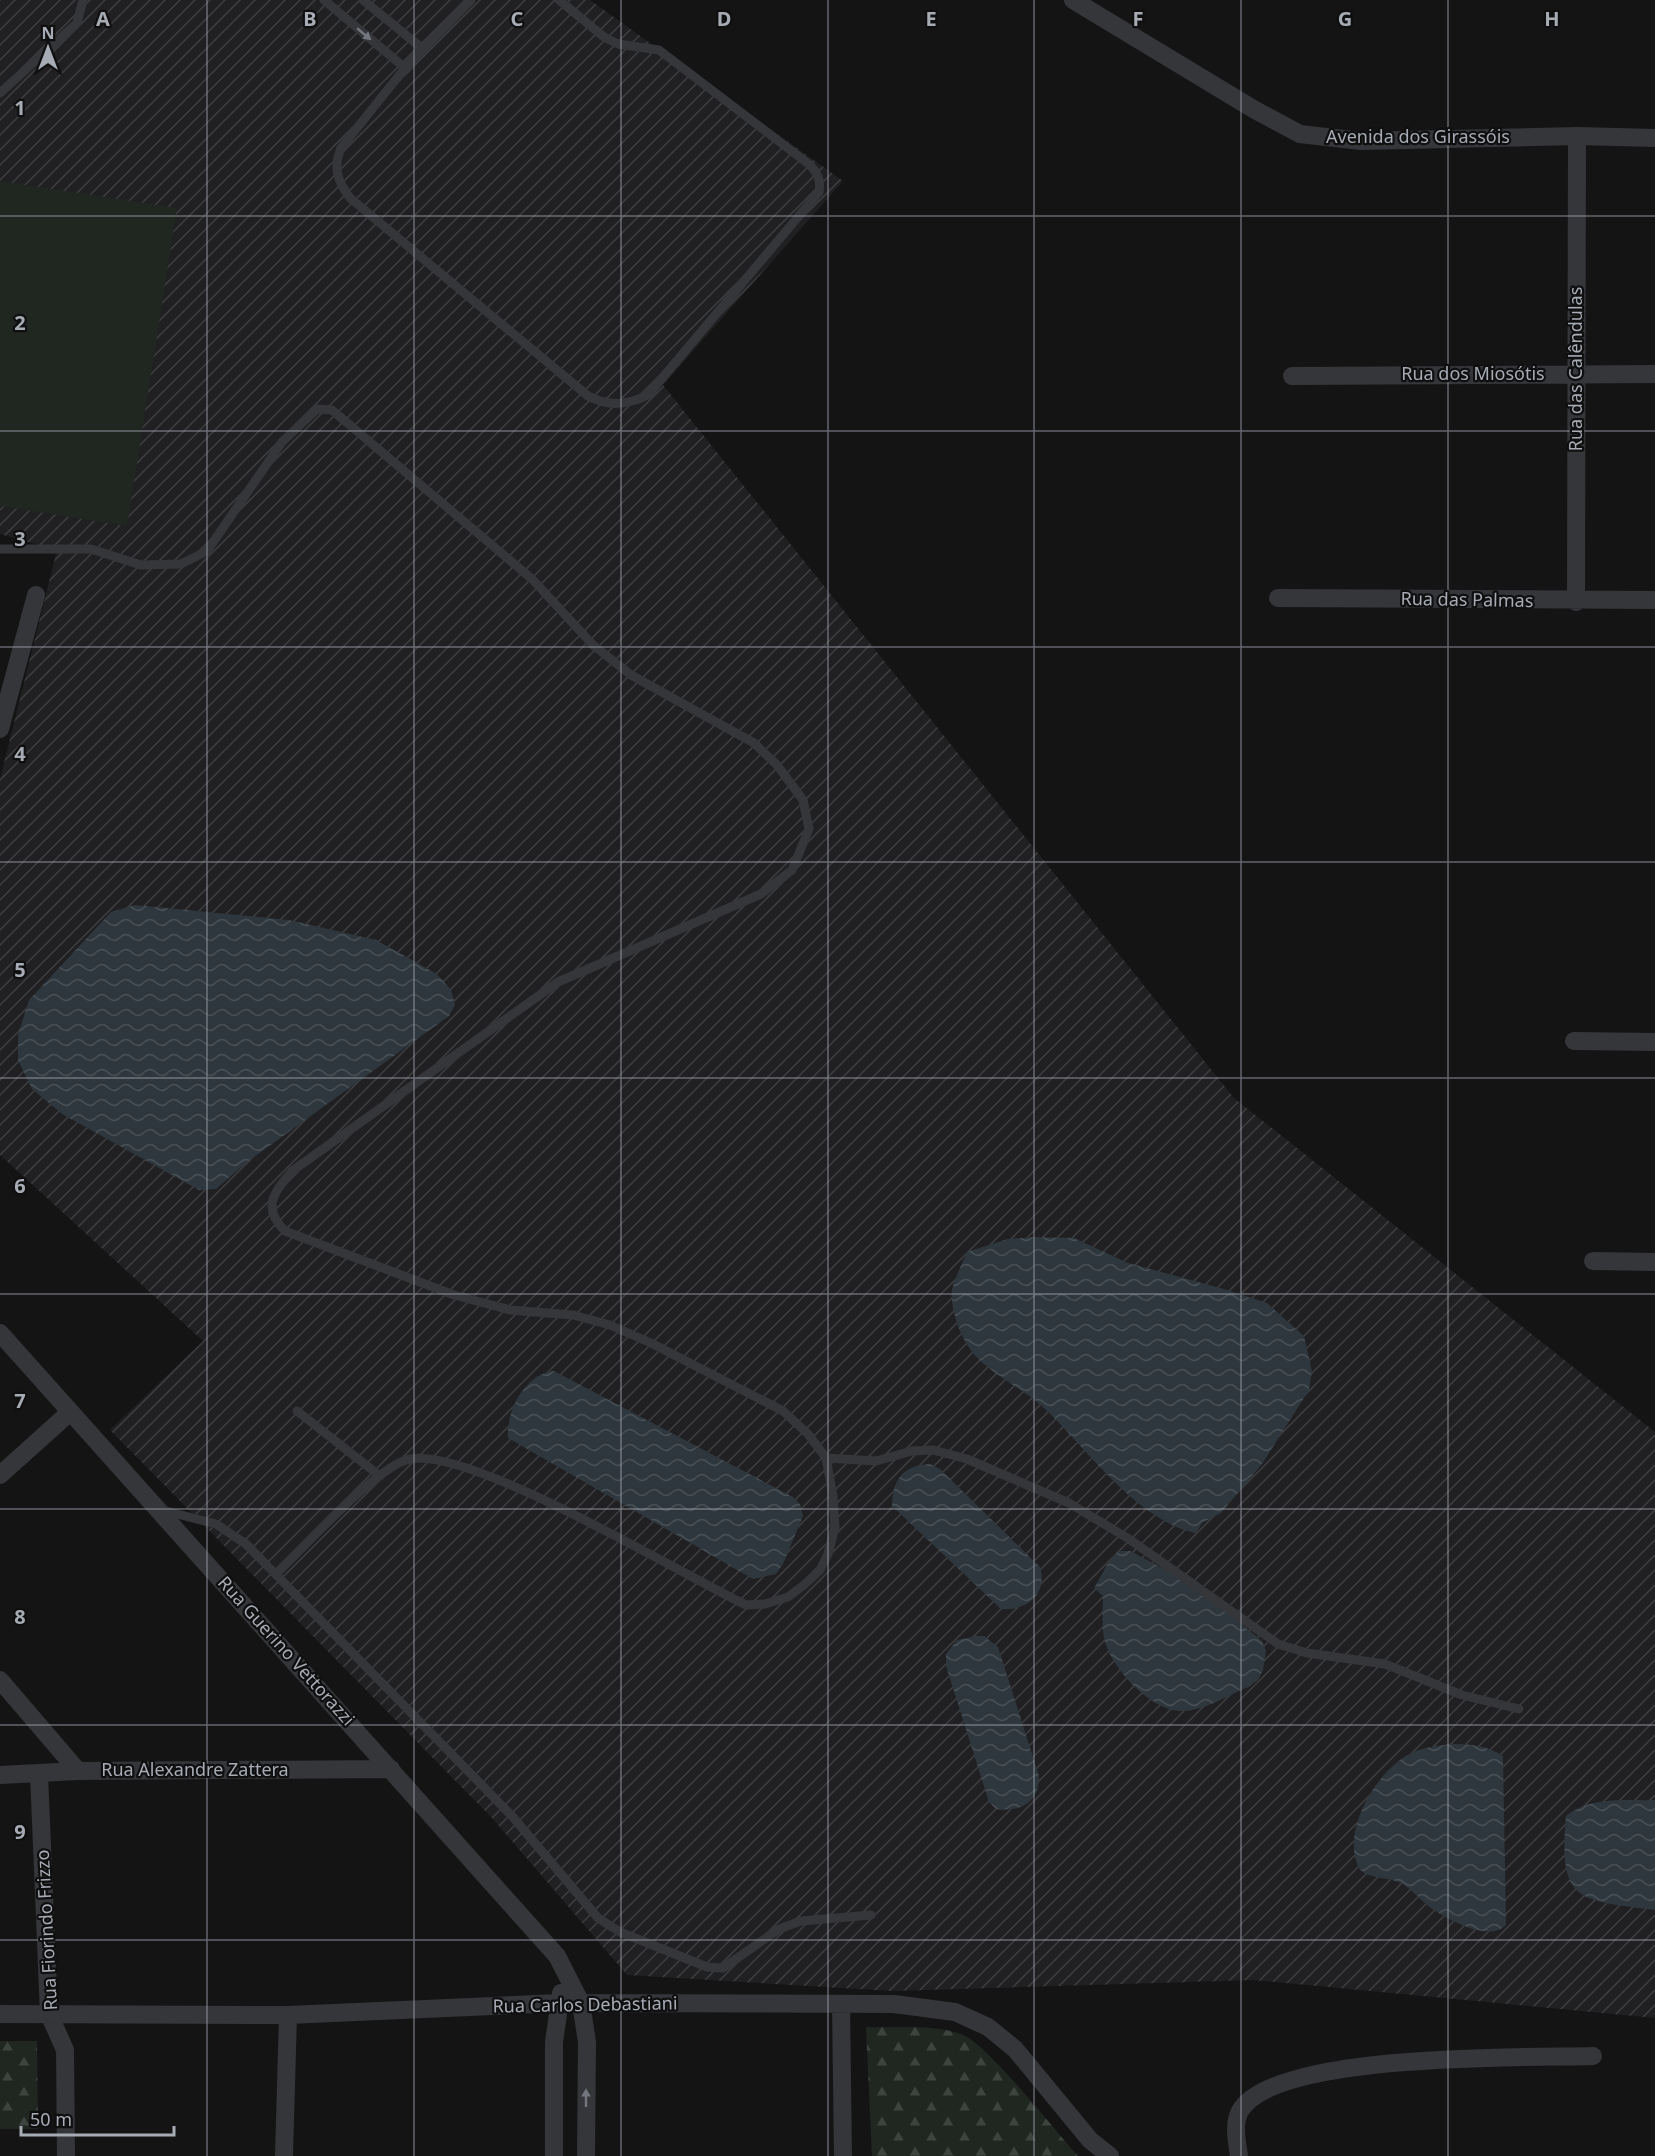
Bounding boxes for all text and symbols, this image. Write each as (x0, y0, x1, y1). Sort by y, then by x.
text: A (96, 5, 110, 32)
text: B (303, 5, 317, 32)
text: C (511, 5, 524, 32)
text: D (717, 5, 731, 32)
text: E (925, 5, 937, 32)
text: F (1133, 5, 1143, 32)
text: G (1338, 5, 1352, 32)
text: H (1544, 5, 1560, 32)
north arrow (18, 18, 78, 78)
text: N (41, 22, 55, 44)
one-way arrow (356, 27, 371, 40)
text: 1 (14, 94, 26, 121)
street label: Avenida dos Girassóis (1326, 124, 1510, 148)
street label: Rua das Calêndulas (1563, 287, 1587, 451)
text: 2 (14, 309, 26, 336)
street label: Rua dos Miosótis (1401, 361, 1545, 385)
text: 3 (14, 525, 26, 552)
street label: Rua das Palmas (1400, 586, 1534, 612)
text: 4 (14, 740, 26, 767)
text: 5 (14, 956, 26, 983)
text: 6 (14, 1172, 26, 1199)
text: 7 (14, 1387, 26, 1414)
street label: Rua Guerino Vettorazzi (213, 1570, 360, 1730)
text: 8 (14, 1603, 26, 1630)
street label: Rua Alexandre Zattera (101, 1757, 289, 1781)
text: 9 (14, 1818, 26, 1845)
street label: Rua Fiorindo Frizzo (30, 1849, 62, 2011)
street label: Rua Carlos Debastiani (492, 1990, 678, 2018)
one-way arrow (581, 2088, 591, 2107)
scale bar (21, 2099, 174, 2137)
text: 50 m (30, 2107, 72, 2131)

